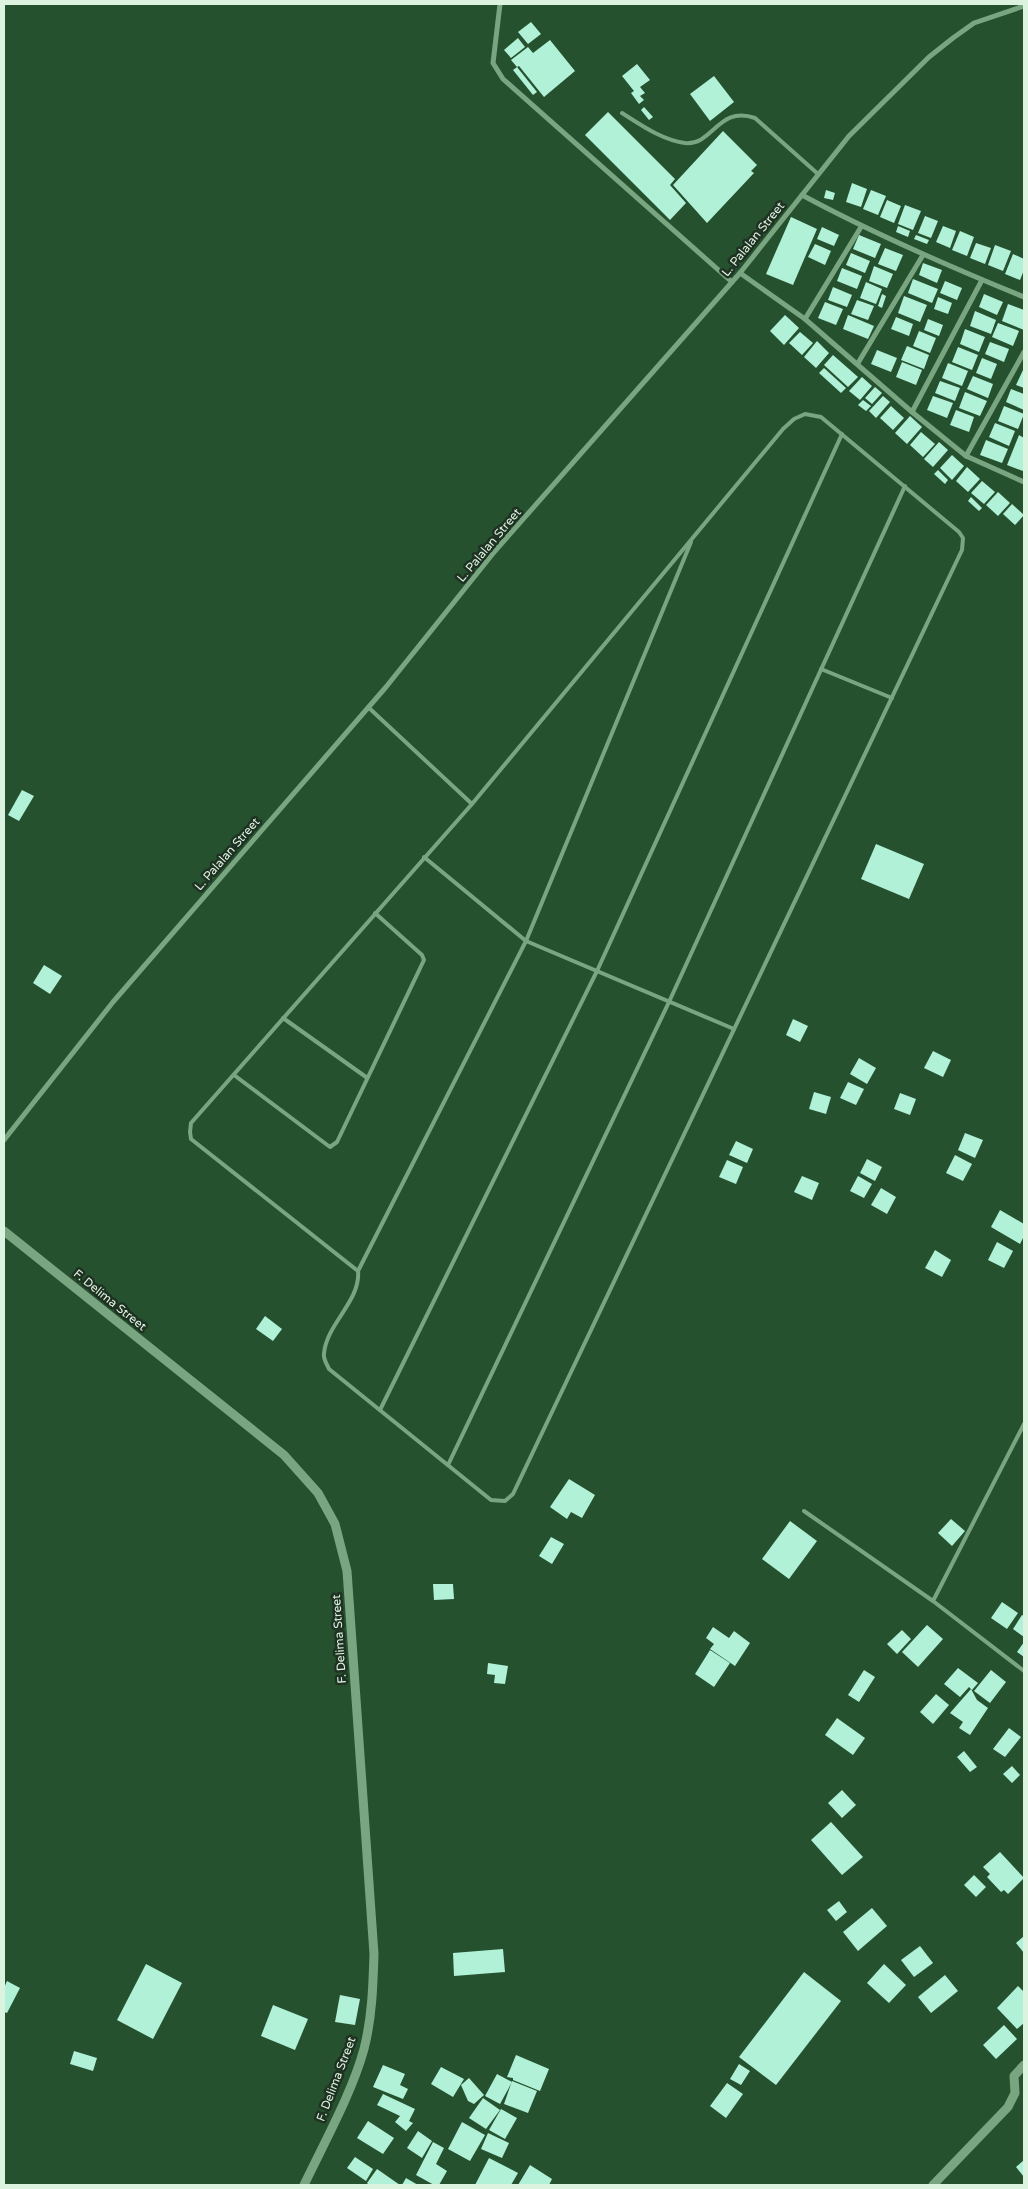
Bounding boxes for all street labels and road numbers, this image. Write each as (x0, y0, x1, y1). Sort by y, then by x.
street label: L. Palalan Street (719, 199, 788, 279)
street label: L. Palalan Street (454, 505, 524, 585)
street label: L. Palalan Street (192, 814, 263, 893)
street label: F. Delima Street (71, 1266, 149, 1334)
street label: F. Delima Street (329, 1594, 349, 1684)
street label: F. Delima Street (313, 2034, 359, 2123)

